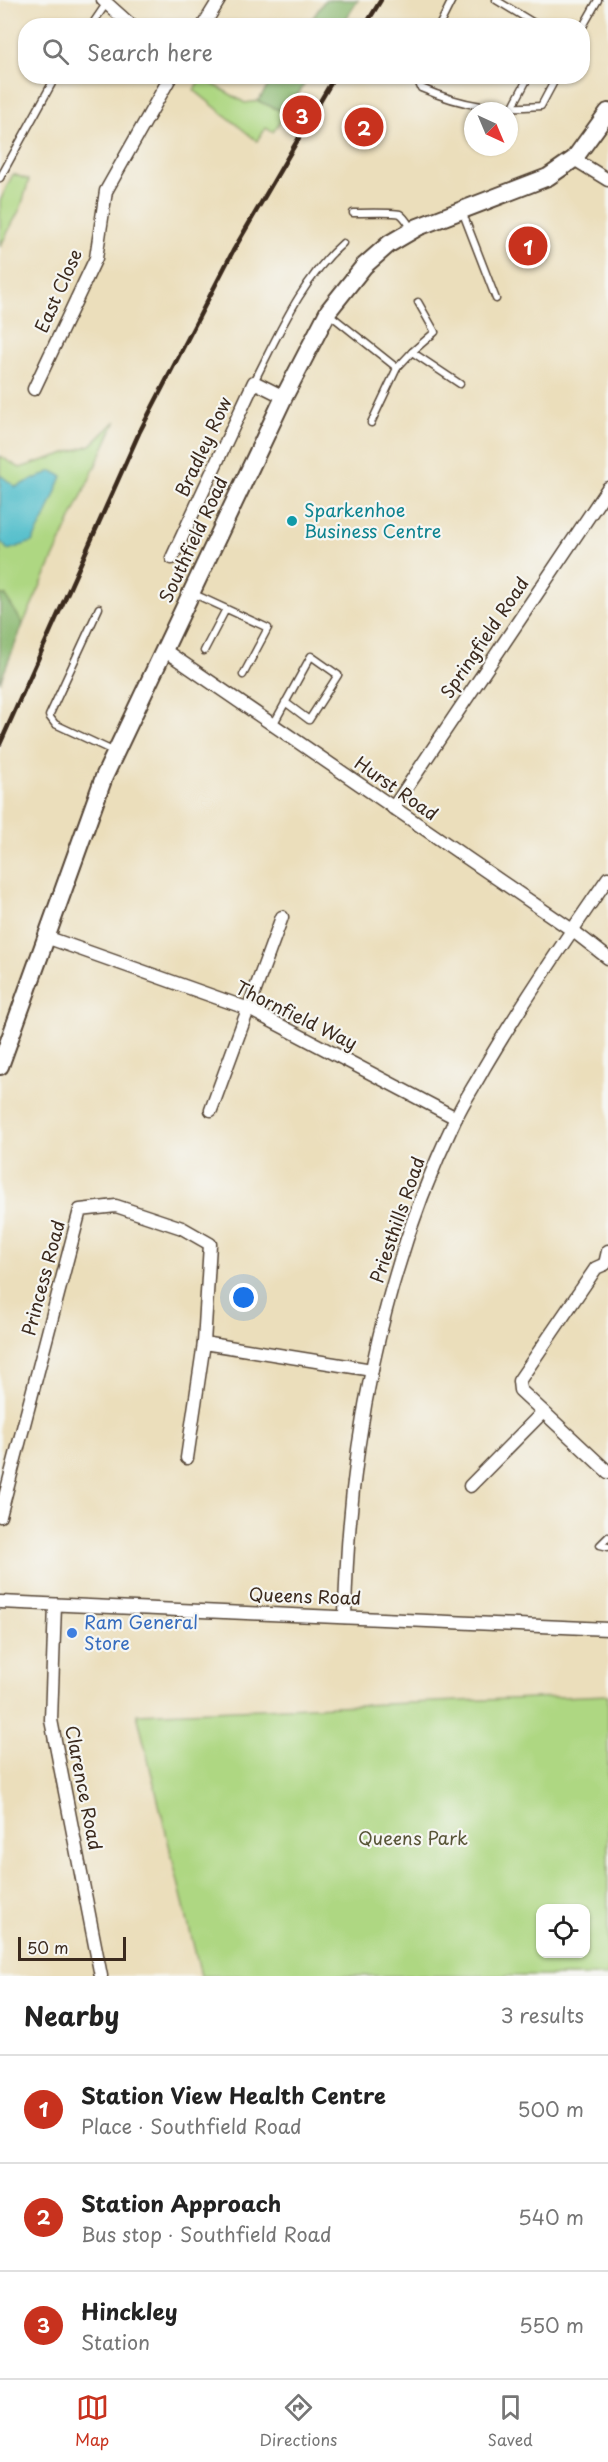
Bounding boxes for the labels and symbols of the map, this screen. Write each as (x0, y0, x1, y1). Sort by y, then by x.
pin: 3 (282, 92, 322, 138)
north arrow (464, 102, 518, 156)
pin: 2 (344, 104, 384, 150)
pin: 1 (508, 224, 548, 268)
street label: East Close (27, 244, 88, 337)
street label: Bradley Row (168, 392, 238, 501)
street label: Southfield Road (152, 472, 234, 607)
place label: Sparkenhoe Business Centre (304, 496, 441, 544)
marker: Sparkenhoe Business Centre (285, 514, 299, 528)
street label: Springfield Road (433, 571, 535, 703)
street label: Hurst Road (350, 749, 444, 826)
street label: Thornfield Way (231, 973, 362, 1056)
street label: Priesthills Road (362, 1153, 431, 1286)
street label: Princess Road (14, 1217, 71, 1338)
your location (229, 1283, 258, 1312)
street label: Queens Road (248, 1580, 362, 1611)
place label: Ram General Store (84, 1608, 198, 1656)
marker: Ram General Store (65, 1626, 79, 1640)
street label: Clarence Road (59, 1723, 110, 1852)
park label: Queens Park (358, 1824, 468, 1851)
scale bar (18, 1934, 126, 1962)

